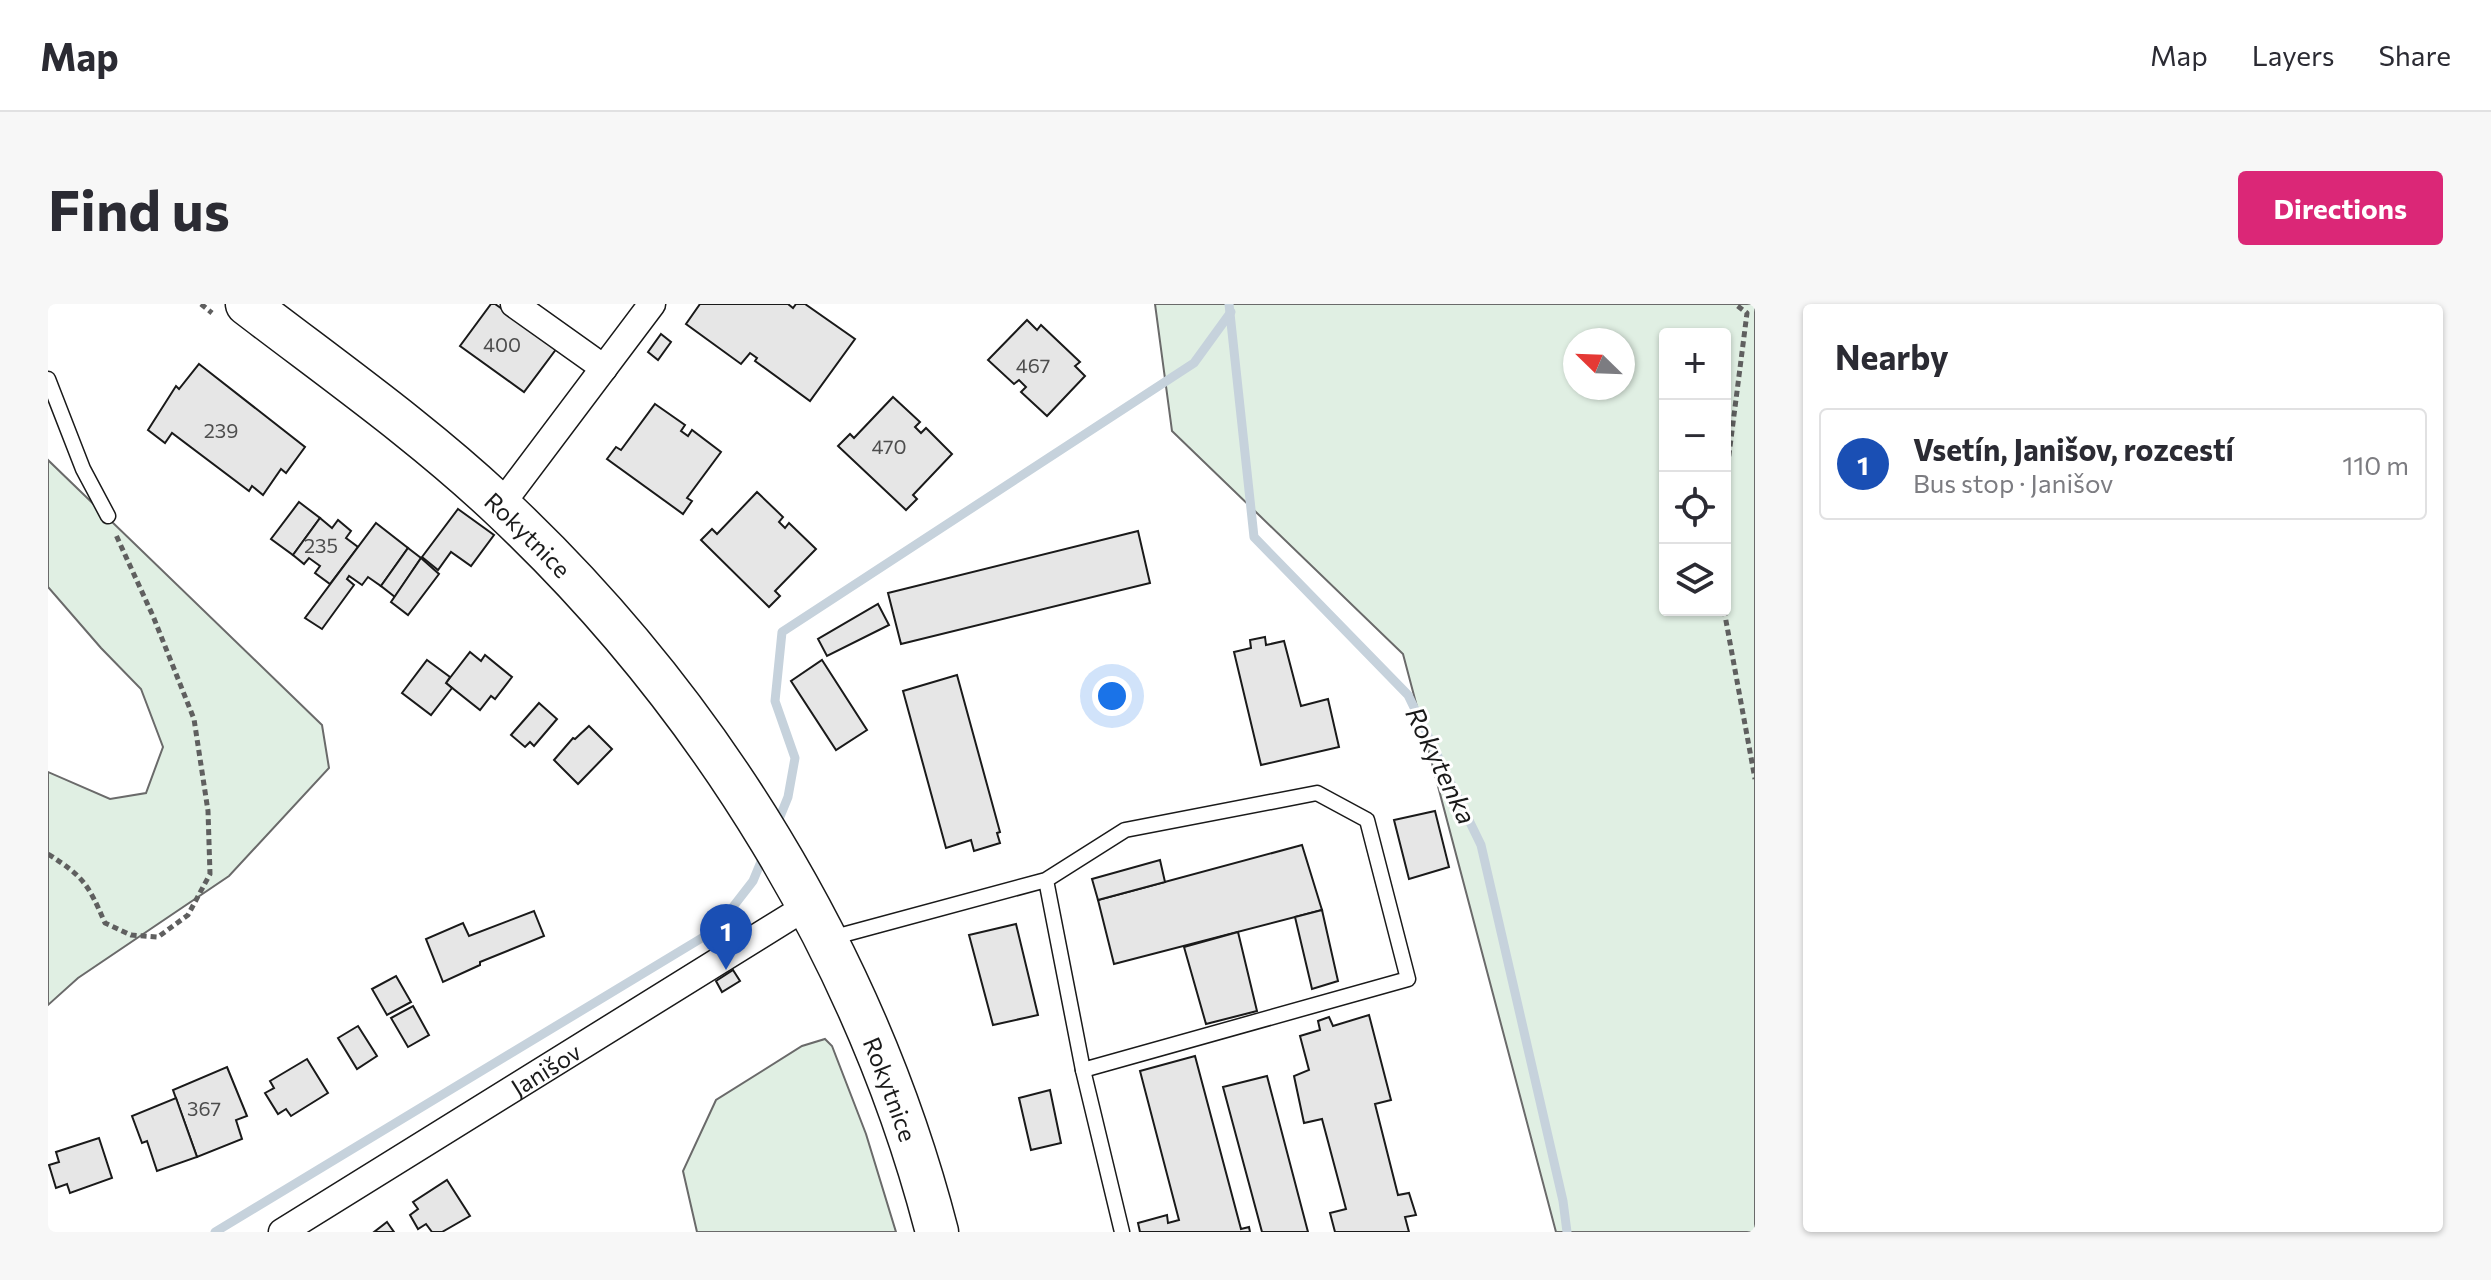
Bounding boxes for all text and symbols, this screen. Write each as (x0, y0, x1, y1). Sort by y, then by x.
text: Map (40, 32, 119, 79)
text: Map (2150, 38, 2208, 72)
text: Layers (2252, 38, 2334, 72)
text: Share (2378, 38, 2451, 72)
button: Directions (2238, 171, 2443, 245)
text: Find us (48, 174, 230, 243)
north arrow (1563, 328, 1635, 400)
map controls (1659, 328, 1731, 616)
button: + (1659, 328, 1731, 400)
house number: 400 (483, 332, 521, 356)
text: Nearby (1835, 335, 1949, 377)
house number: 467 (1016, 353, 1050, 377)
button: − (1659, 400, 1731, 472)
house number: 239 (204, 418, 238, 442)
text: Vsetín, Janišov, rozcestí (1913, 430, 2234, 467)
house number: 470 (871, 434, 907, 458)
text: 1 (1857, 449, 1869, 480)
text: 110 m (2342, 449, 2409, 480)
text: Bus stop · Janišov (1913, 467, 2113, 498)
button: locate (1659, 472, 1731, 544)
street label: Rokytnice (479, 486, 578, 583)
house number: 235 (304, 533, 338, 557)
button: layers (1659, 544, 1731, 616)
your location (1092, 676, 1132, 716)
water label: Rokytenka (1400, 701, 1484, 829)
pin: 1 (700, 904, 752, 970)
street label: Rokytnice (858, 1032, 924, 1145)
street label: Janišov (505, 1036, 586, 1101)
house number: 367 (187, 1096, 221, 1120)

